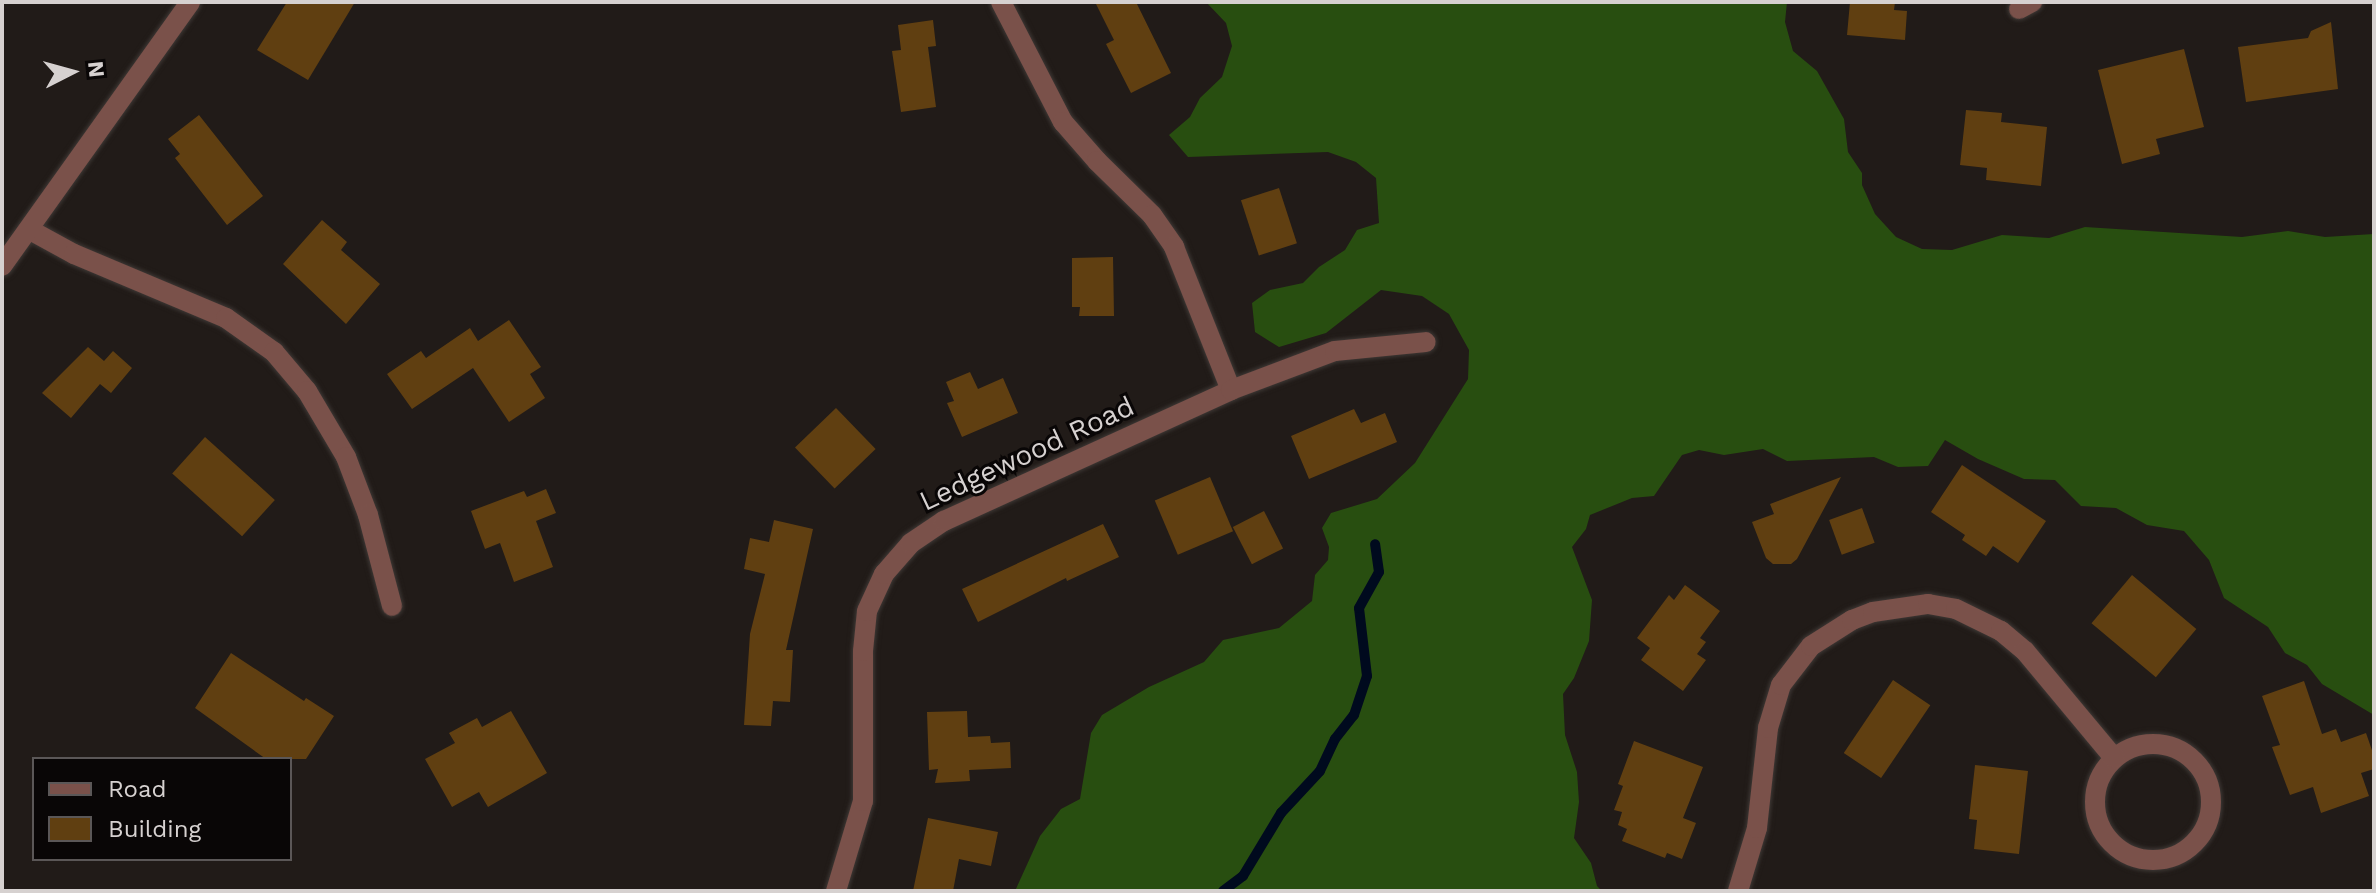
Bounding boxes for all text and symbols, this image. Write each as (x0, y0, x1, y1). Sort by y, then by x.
north arrow (32, 32, 112, 112)
text: N (83, 60, 110, 79)
street label: Ledgewood Road (914, 390, 1140, 518)
legend (32, 757, 292, 861)
text: Road (108, 775, 167, 803)
text: Building (108, 815, 201, 843)

